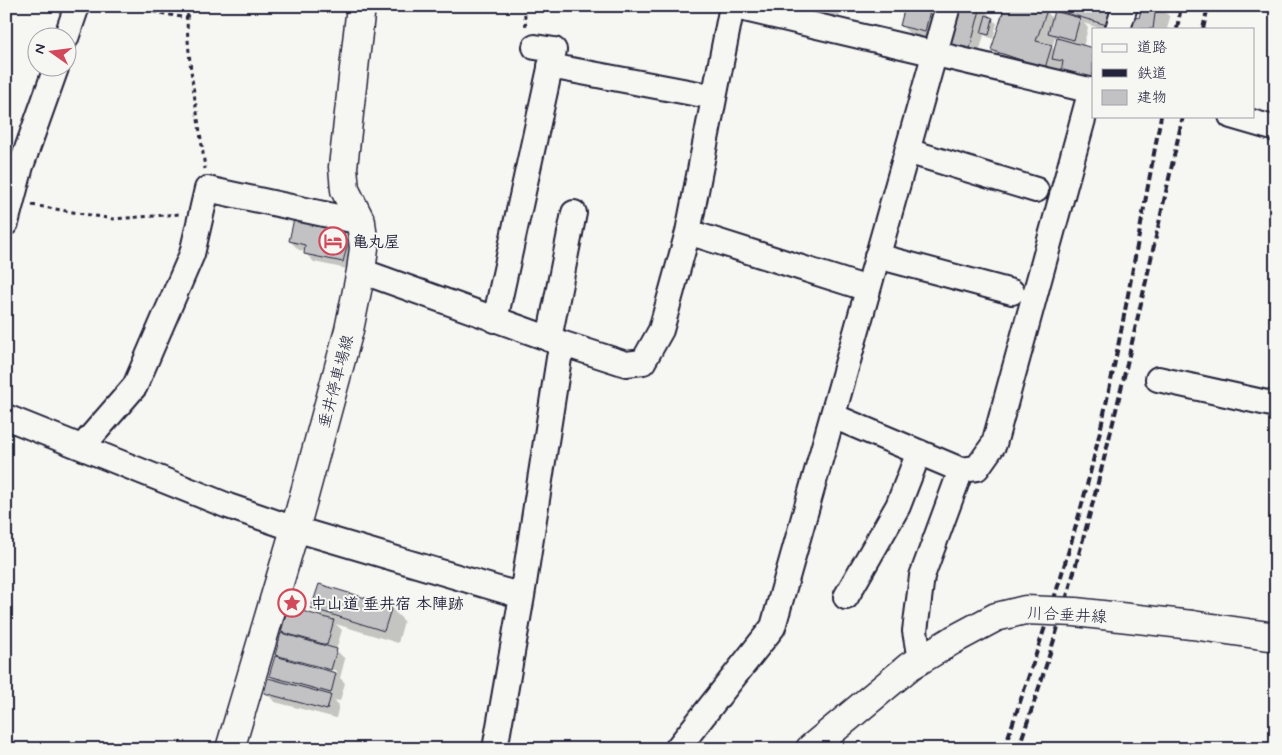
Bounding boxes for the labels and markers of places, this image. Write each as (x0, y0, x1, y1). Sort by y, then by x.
hotel icon: 亀丸屋 (318, 226, 348, 256)
place label: 亀丸屋 (352, 232, 400, 253)
place icon: 中山道 垂井宿 本陣跡 (277, 588, 307, 618)
place label: 中山道 垂井宿 本陣跡 (311, 594, 464, 615)

